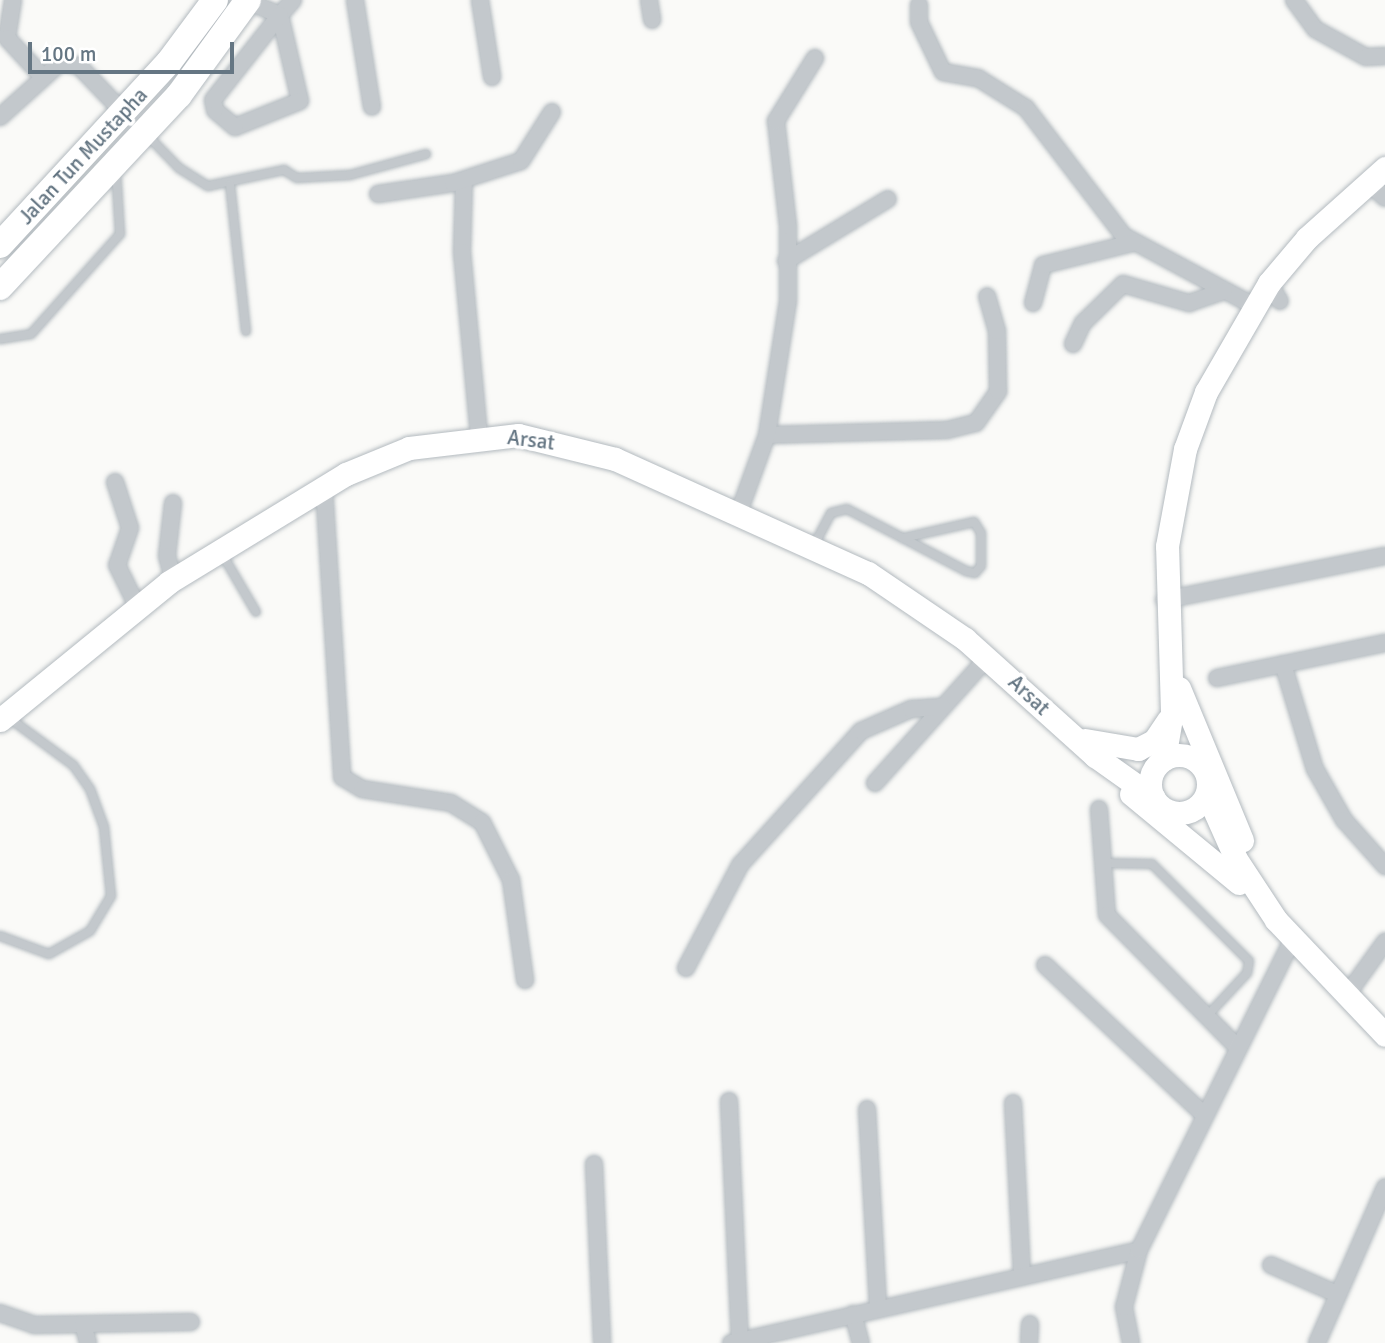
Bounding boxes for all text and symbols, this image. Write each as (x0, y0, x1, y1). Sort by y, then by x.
scale bar (32, 28, 238, 72)
text: 100 m (41, 41, 96, 67)
street label: Jalan Tun Mustapha (13, 83, 153, 229)
street label: Arsat (506, 425, 556, 455)
street label: Arsat (1003, 670, 1055, 720)

